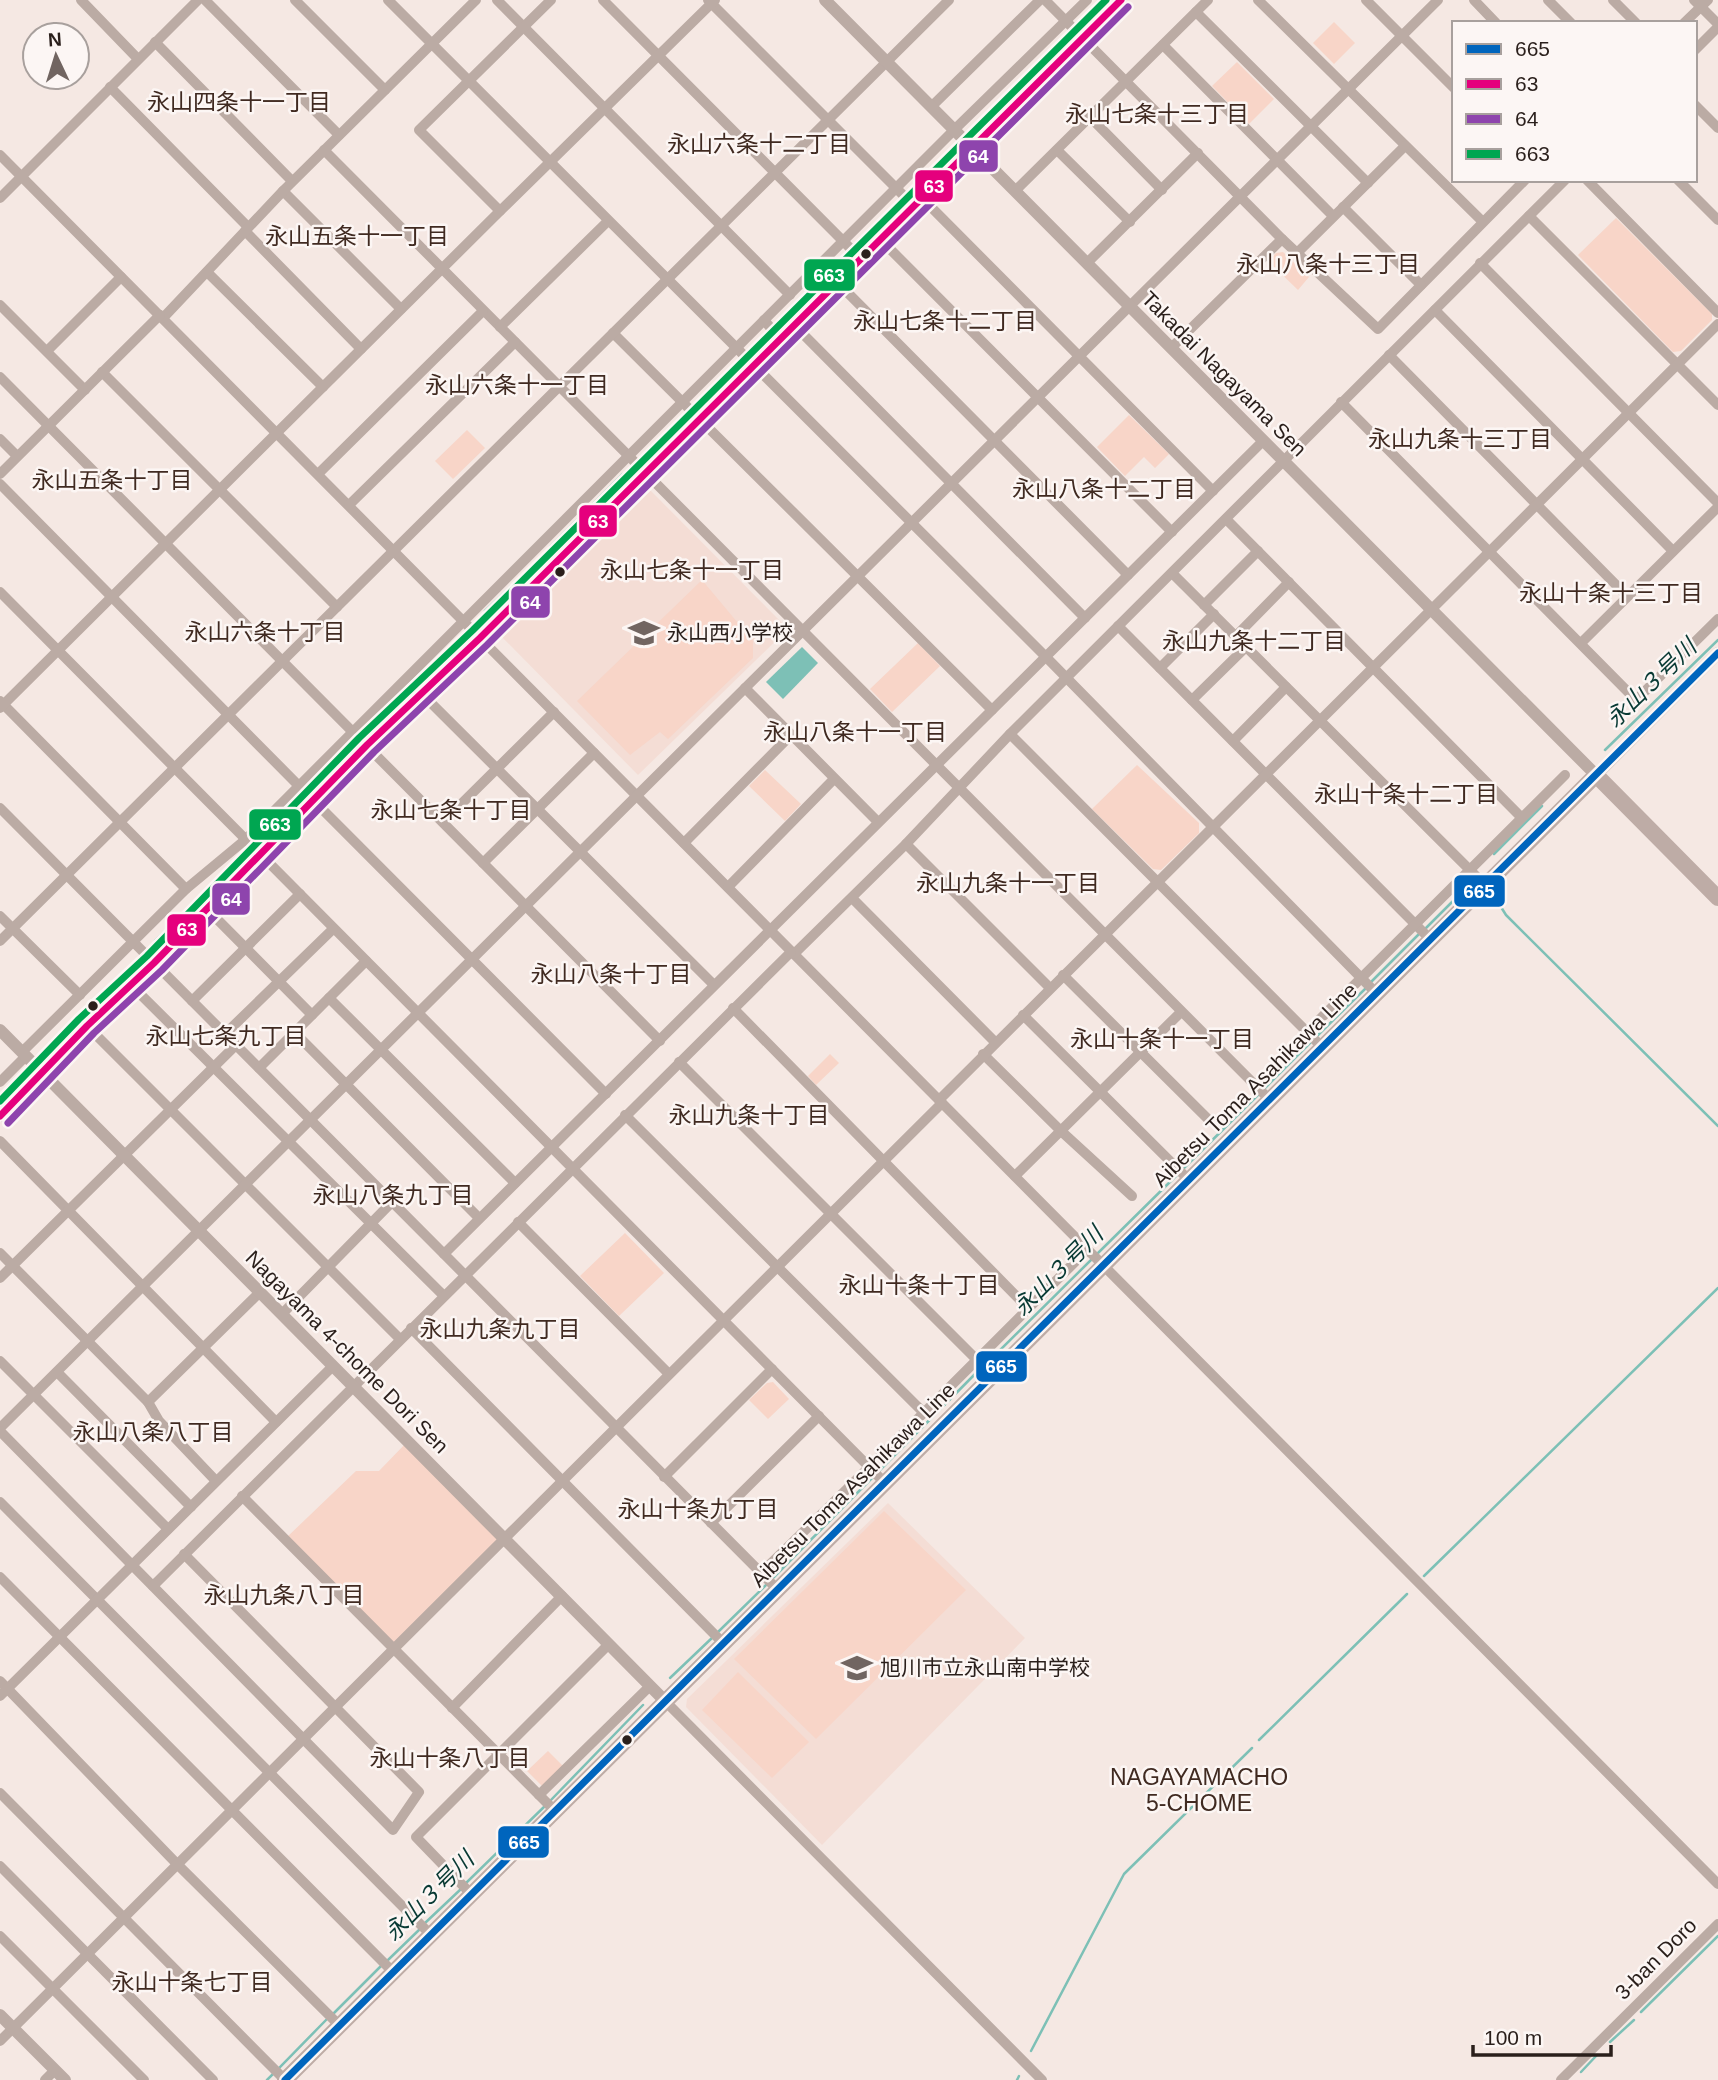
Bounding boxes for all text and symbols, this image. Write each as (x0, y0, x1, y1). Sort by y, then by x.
north arrow (21, 21, 91, 91)
legend (1452, 21, 1697, 182)
text: N (47, 29, 62, 50)
text: 665 (1515, 37, 1550, 60)
text: 63 (1515, 72, 1538, 95)
district label: 永山四条十一丁目 (147, 89, 331, 115)
district label: 永山七条十三丁目 (1065, 101, 1249, 127)
text: 64 (1515, 107, 1539, 130)
district label: 永山六条十二丁目 (667, 131, 851, 157)
line badge: 64 (958, 139, 999, 173)
text: 663 (1515, 142, 1550, 165)
text: 64 (967, 146, 989, 167)
line badge: 63 (914, 169, 954, 203)
text: 63 (923, 176, 945, 197)
district label: 永山五条十一丁目 (265, 223, 449, 249)
unlabelled marker (859, 247, 873, 261)
district label: 永山八条十三丁目 (1236, 251, 1420, 277)
line badge: 663 (803, 258, 856, 292)
text: 663 (813, 265, 845, 286)
street label: Takadai Nagayama Sen (1137, 287, 1311, 461)
district label: 永山七条十二丁目 (853, 308, 1037, 334)
district label: 永山六条十一丁目 (425, 372, 609, 398)
district label: 永山九条十三丁目 (1368, 426, 1552, 452)
district label: 永山五条十丁目 (32, 467, 193, 493)
district label: 永山八条十二丁目 (1012, 476, 1196, 502)
line badge: 63 (578, 504, 618, 538)
text: 63 (587, 511, 609, 532)
district label: 永山七条十一丁目 (600, 557, 784, 583)
unlabelled marker (553, 565, 567, 579)
district label: 永山十条十三丁目 (1519, 580, 1703, 606)
line badge: 64 (510, 585, 551, 619)
text: 64 (519, 592, 541, 613)
school or university icon: 永山西小学校 (627, 616, 661, 650)
district label: 永山六条十丁目 (185, 619, 346, 645)
place label: 永山西小学校 (667, 621, 793, 644)
district label: 永山九条十二丁目 (1162, 628, 1346, 654)
water label: 永山３号川 (1601, 632, 1704, 732)
district label: 永山八条十一丁目 (763, 719, 947, 745)
district label: 永山十条十二丁目 (1314, 781, 1498, 807)
district label: 永山七条十丁目 (371, 797, 532, 823)
line badge: 663 (248, 808, 302, 841)
text: 663 (259, 814, 291, 835)
district label: 永山九条十一丁目 (916, 870, 1100, 896)
line badge: 665 (1453, 874, 1506, 908)
text: 665 (1463, 881, 1495, 902)
line badge: 64 (211, 882, 251, 916)
text: 64 (220, 889, 242, 910)
line badge: 63 (166, 913, 207, 947)
text: 63 (176, 919, 198, 940)
district label: 永山八条十丁目 (531, 961, 692, 987)
street label: Aibetsu Toma Asahikawa Line (1148, 978, 1361, 1191)
unlabelled marker (86, 999, 100, 1013)
district label: 永山七条九丁目 (146, 1023, 307, 1049)
district label: 永山十条十一丁目 (1070, 1026, 1254, 1052)
district label: 永山九条十丁目 (669, 1102, 830, 1128)
district label: 永山八条九丁目 (313, 1182, 474, 1208)
water label: 永山３号川 (1008, 1219, 1110, 1321)
street label: Nagayama 4-chome Dori Sen (241, 1246, 453, 1458)
district label: 永山十条十丁目 (839, 1272, 1000, 1298)
district label: 永山九条九丁目 (420, 1316, 581, 1342)
line badge: 665 (975, 1350, 1028, 1383)
text: 665 (985, 1356, 1017, 1377)
street label: Aibetsu Toma Asahikawa Line (746, 1378, 959, 1591)
district label: 永山八条八丁目 (73, 1419, 234, 1445)
district label: 永山十条九丁目 (618, 1496, 779, 1522)
district label: 永山九条八丁目 (204, 1582, 365, 1608)
school or university icon: 旭川市立永山南中学校 (840, 1651, 874, 1685)
place label: 旭川市立永山南中学校 (880, 1656, 1090, 1679)
unlabelled marker (620, 1733, 634, 1747)
district label: 永山十条八丁目 (370, 1745, 531, 1771)
district label: NAGAYAMACHO 5-CHOME (1110, 1764, 1288, 1816)
line badge: 665 (497, 1825, 550, 1859)
text: 665 (508, 1832, 540, 1853)
water label: 永山３号川 (379, 1844, 481, 1946)
street label: 3-ban Doro (1610, 1913, 1701, 2004)
district label: 永山十条七丁目 (112, 1969, 273, 1995)
scale bar (1473, 2014, 1611, 2058)
text: 100 m (1484, 2026, 1542, 2049)

